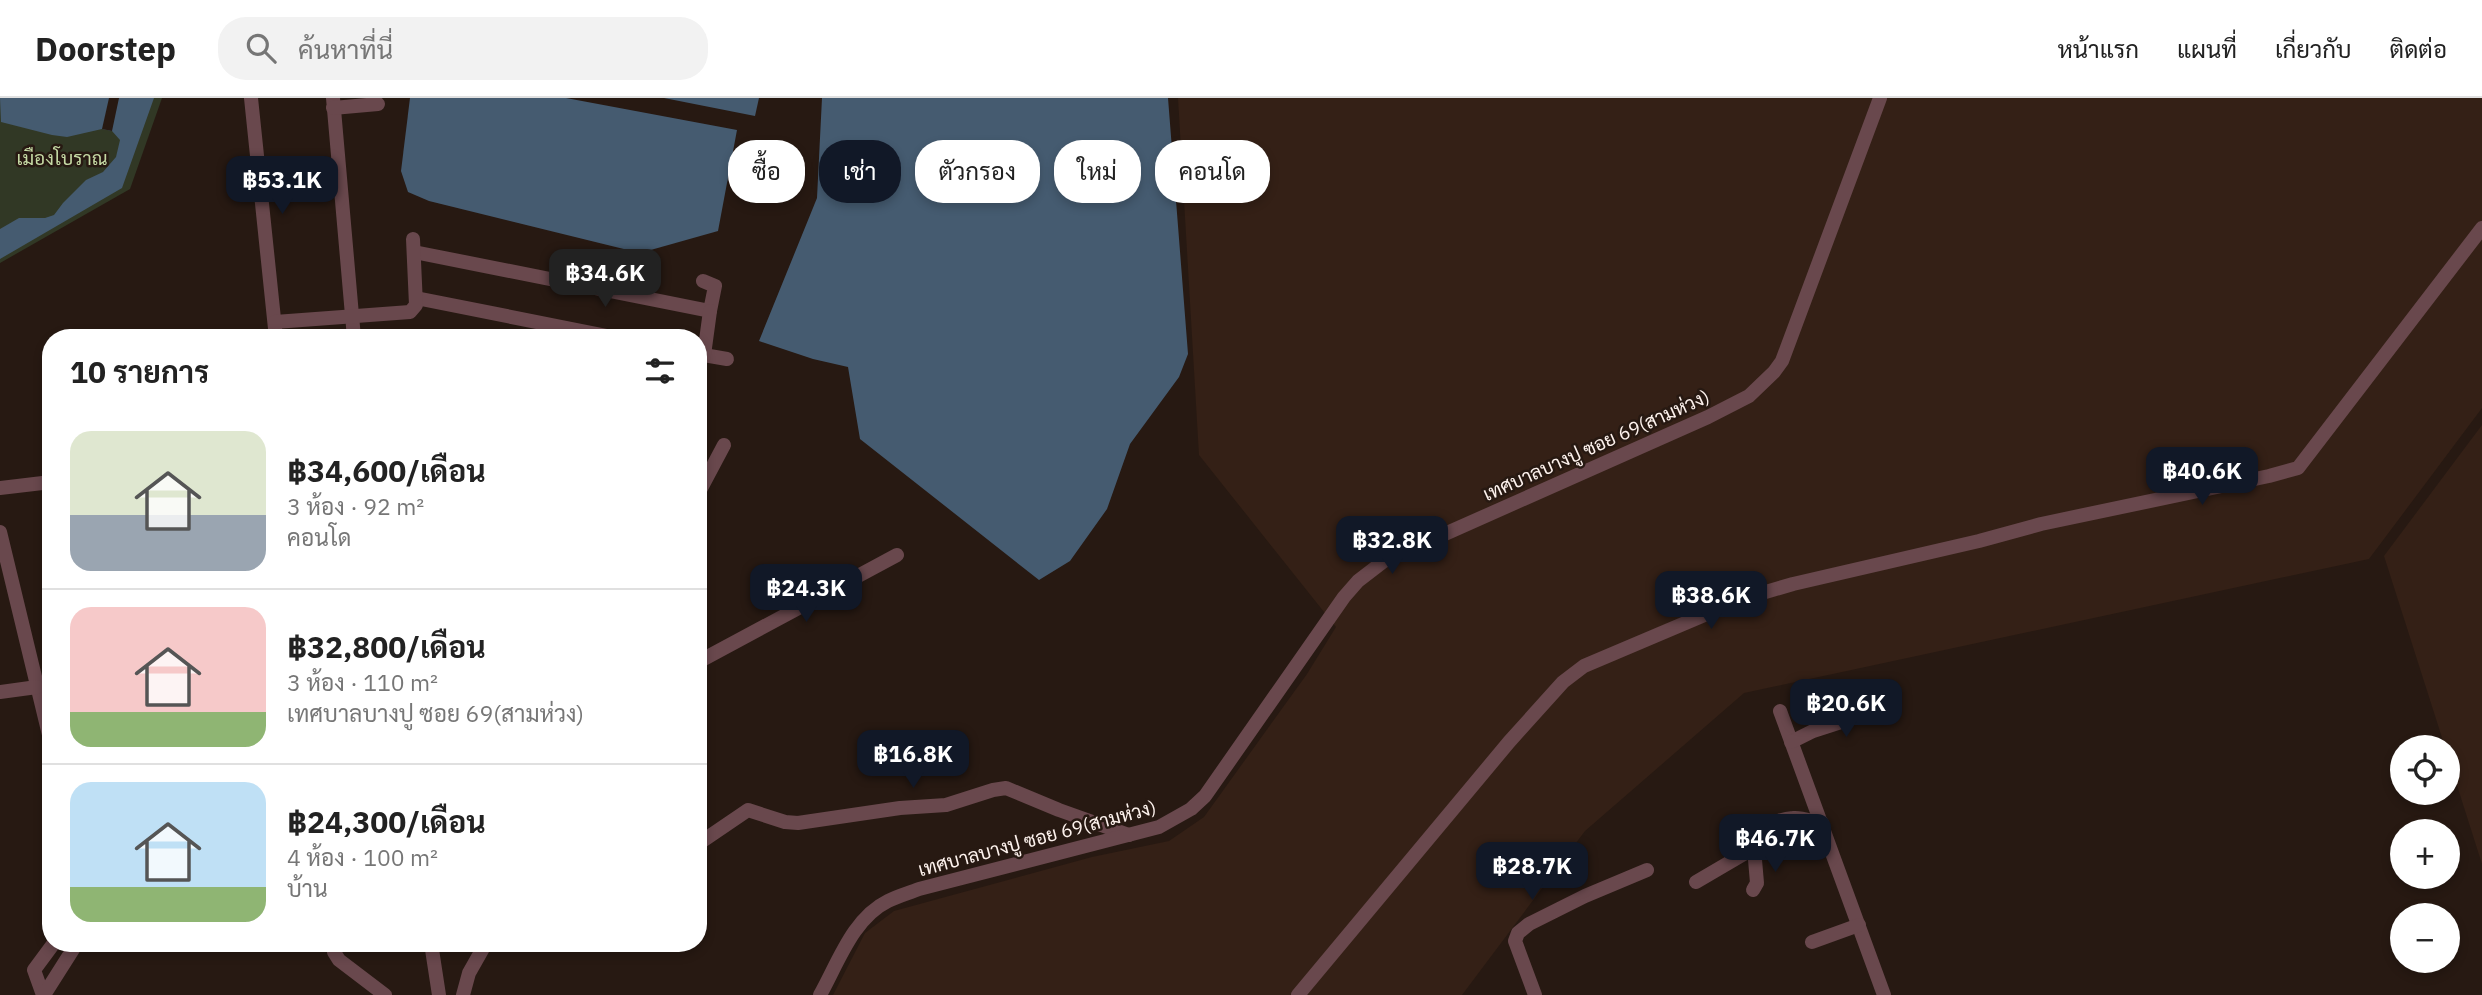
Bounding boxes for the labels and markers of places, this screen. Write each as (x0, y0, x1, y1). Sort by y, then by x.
pin: ฿53.1K (225, 156, 339, 216)
pin: ฿34.6K (548, 250, 662, 309)
pin: ฿40.6K (2145, 448, 2259, 507)
pin: ฿32.8K (1335, 517, 1449, 576)
pin: ฿24.3K (749, 564, 863, 624)
pin: ฿38.6K (1654, 572, 1768, 631)
pin: ฿20.6K (1789, 680, 1903, 739)
pin: ฿16.8K (856, 730, 970, 790)
pin: ฿46.7K (1718, 814, 1832, 874)
pin: ฿28.7K (1475, 842, 1589, 902)

